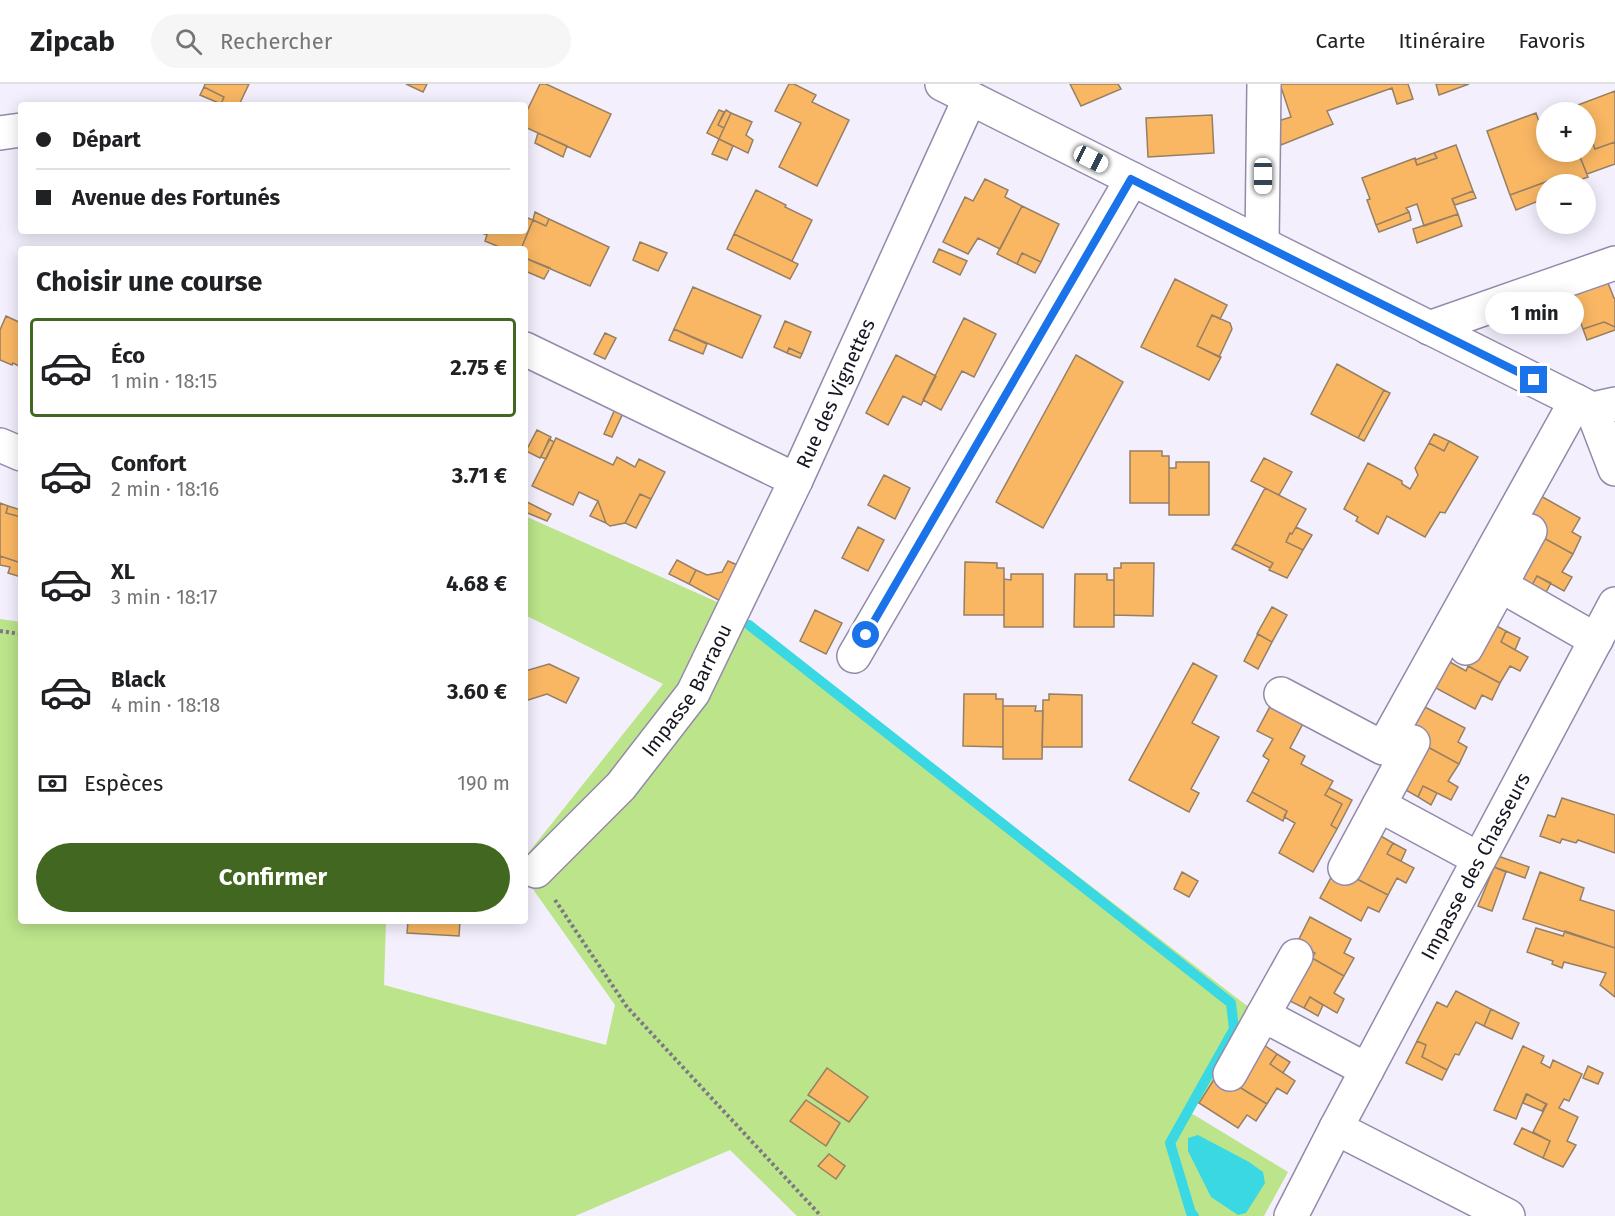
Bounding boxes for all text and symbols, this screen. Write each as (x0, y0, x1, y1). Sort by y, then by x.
search box (151, 14, 571, 68)
text: Zipcab (30, 25, 115, 58)
icon: search (172, 25, 205, 58)
text: Rechercher (220, 28, 332, 55)
text: Carte (1316, 28, 1365, 54)
text: Itinéraire (1398, 28, 1485, 54)
text: Favoris (1518, 28, 1585, 54)
map controls (1536, 102, 1596, 234)
button: + (1536, 102, 1596, 162)
text: Départ (72, 126, 141, 153)
car (1071, 143, 1111, 175)
car (1254, 158, 1272, 194)
button: − (1536, 174, 1596, 234)
text: Avenue des Fortunés (72, 184, 280, 211)
text: Choisir une course (36, 266, 262, 298)
callout: 1 min (1484, 293, 1583, 335)
text: 1 min (1510, 301, 1559, 325)
street label: Rue des Vignettes (791, 315, 880, 472)
icon: car (39, 341, 93, 395)
text: Éco (111, 342, 145, 369)
text: 2.75 € (450, 354, 507, 381)
route end (1520, 366, 1547, 393)
text: 1 min · 18:15 (111, 369, 217, 393)
icon: car (39, 449, 93, 503)
text: Confort (111, 450, 187, 477)
text: 3.71 € (452, 462, 507, 489)
text: 2 min · 18:16 (111, 477, 219, 501)
icon: car (39, 557, 93, 611)
text: XL (111, 558, 135, 585)
text: 4.68 € (446, 570, 507, 597)
text: 3 min · 18:17 (111, 585, 217, 609)
street label: Impasse Barraou (636, 620, 737, 761)
route start (852, 621, 879, 648)
icon: car (39, 665, 93, 719)
text: Black (111, 666, 166, 693)
text: 3.60 € (447, 678, 507, 705)
text: 4 min · 18:18 (111, 693, 220, 717)
icon: cash (36, 767, 69, 800)
street label: Impasse des Chasseurs (1416, 768, 1535, 964)
text: Espèces (84, 770, 163, 797)
text: 190 m (457, 771, 510, 795)
button: Confirmer (36, 843, 510, 912)

